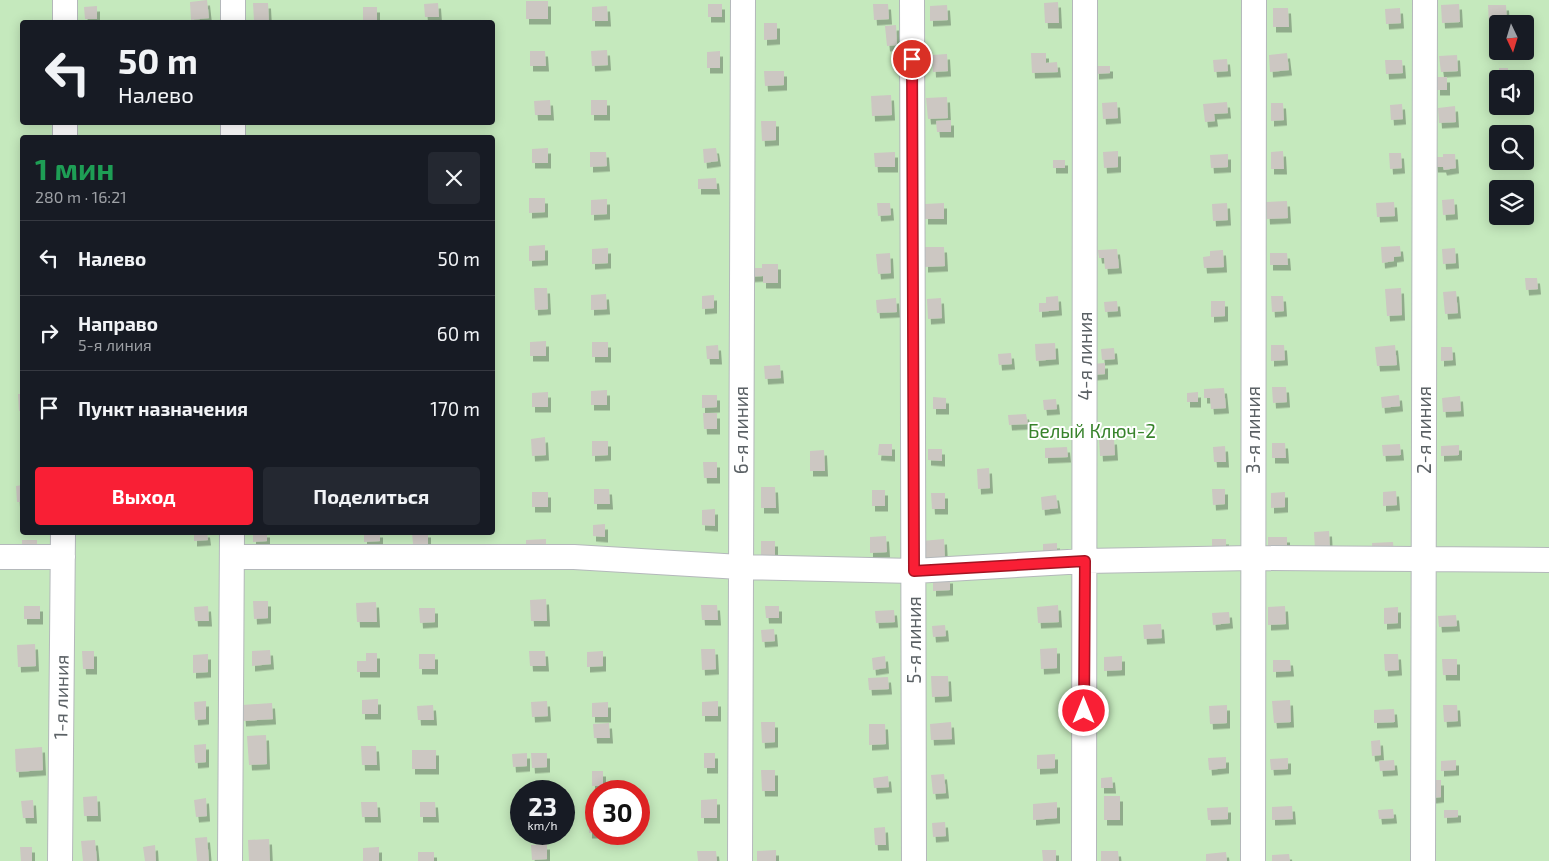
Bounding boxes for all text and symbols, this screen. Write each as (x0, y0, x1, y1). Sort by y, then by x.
north arrow (1489, 15, 1534, 60)
map controls (1489, 15, 1534, 225)
pin (891, 38, 933, 80)
text: 50 m (118, 39, 198, 81)
icon: left (35, 40, 100, 105)
icon: arrive (898, 45, 926, 73)
button: sound (1489, 70, 1534, 115)
text: Налево (118, 81, 194, 107)
button: search (1489, 125, 1534, 170)
text: 1 мин (35, 150, 114, 186)
button: close (428, 152, 480, 204)
button: layers (1489, 180, 1534, 225)
text: 280 m · 16:21 (35, 187, 127, 206)
icon: left (35, 244, 63, 272)
text: Налево (78, 247, 146, 270)
text: 50 m (437, 247, 480, 270)
street label: 4-я линия (1073, 311, 1096, 401)
text: Направо (78, 312, 158, 335)
icon: right (35, 319, 63, 347)
text: 60 m (437, 322, 480, 345)
text: 5-я линия (78, 335, 152, 354)
street label: 6-я линия (729, 386, 752, 474)
street label: 3-я линия (1241, 386, 1264, 474)
street label: 2-я линия (1412, 386, 1435, 474)
icon: arrive (35, 394, 63, 422)
text: Пункт назначения (78, 397, 248, 420)
text: 170 m (430, 397, 480, 420)
park label: Белый Ключ-2 (1028, 419, 1156, 442)
button: Выход (35, 467, 253, 525)
button: Поделиться (263, 467, 480, 525)
street label: 5-я линия (902, 596, 925, 684)
street label: 1-я линия (48, 654, 73, 740)
position arrow (1057, 684, 1109, 736)
speed limit sign: 30 (585, 780, 650, 845)
text: 23 (528, 791, 557, 821)
text: km/h (528, 818, 557, 832)

